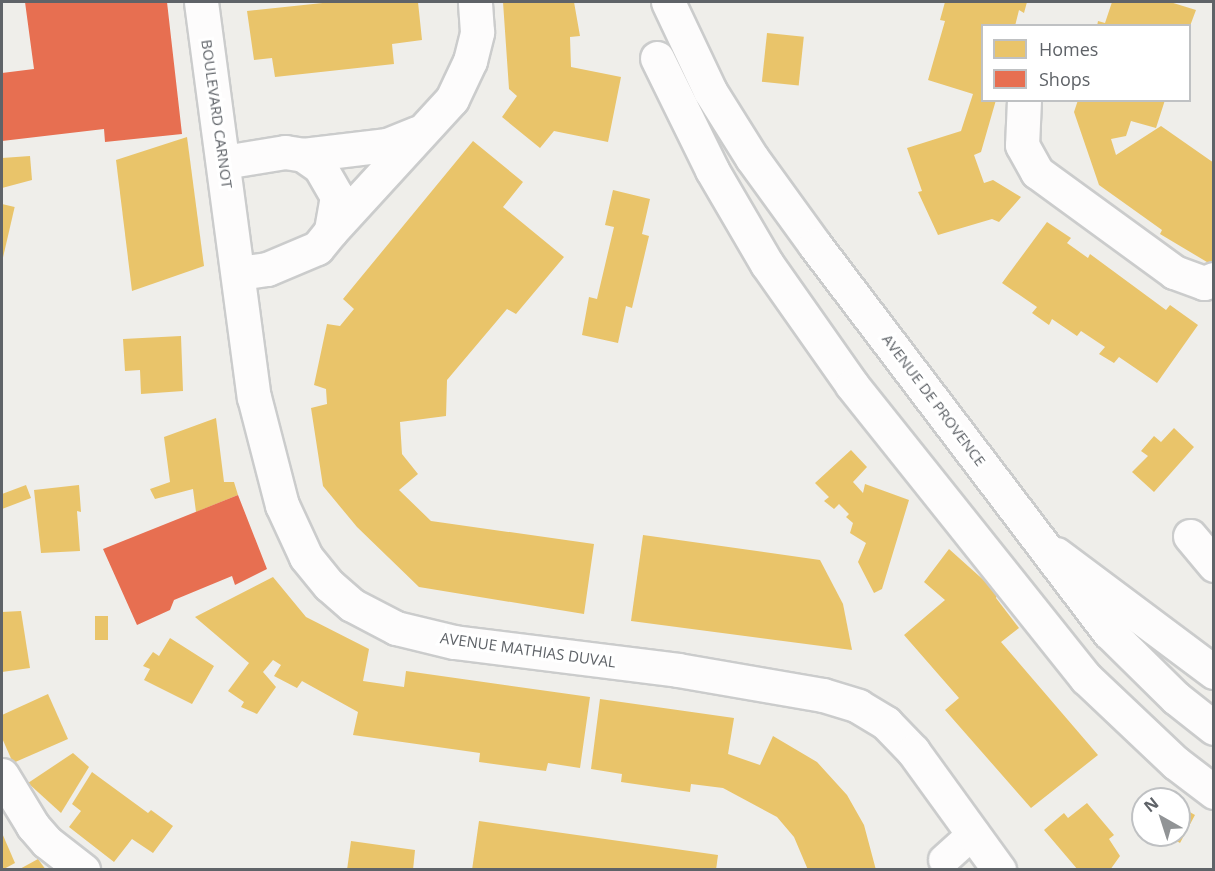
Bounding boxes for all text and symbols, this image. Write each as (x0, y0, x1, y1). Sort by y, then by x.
legend (981, 24, 1191, 102)
text: Homes (1039, 37, 1098, 61)
street label: BOULEVARD CARNOT (198, 38, 236, 190)
text: Shops (1039, 67, 1090, 91)
street label: AVENUE DE PROVENCE (878, 330, 990, 470)
street label: AVENUE MATHIAS DUVAL (439, 629, 617, 671)
north arrow (1131, 787, 1191, 847)
text: N (1139, 792, 1163, 817)

